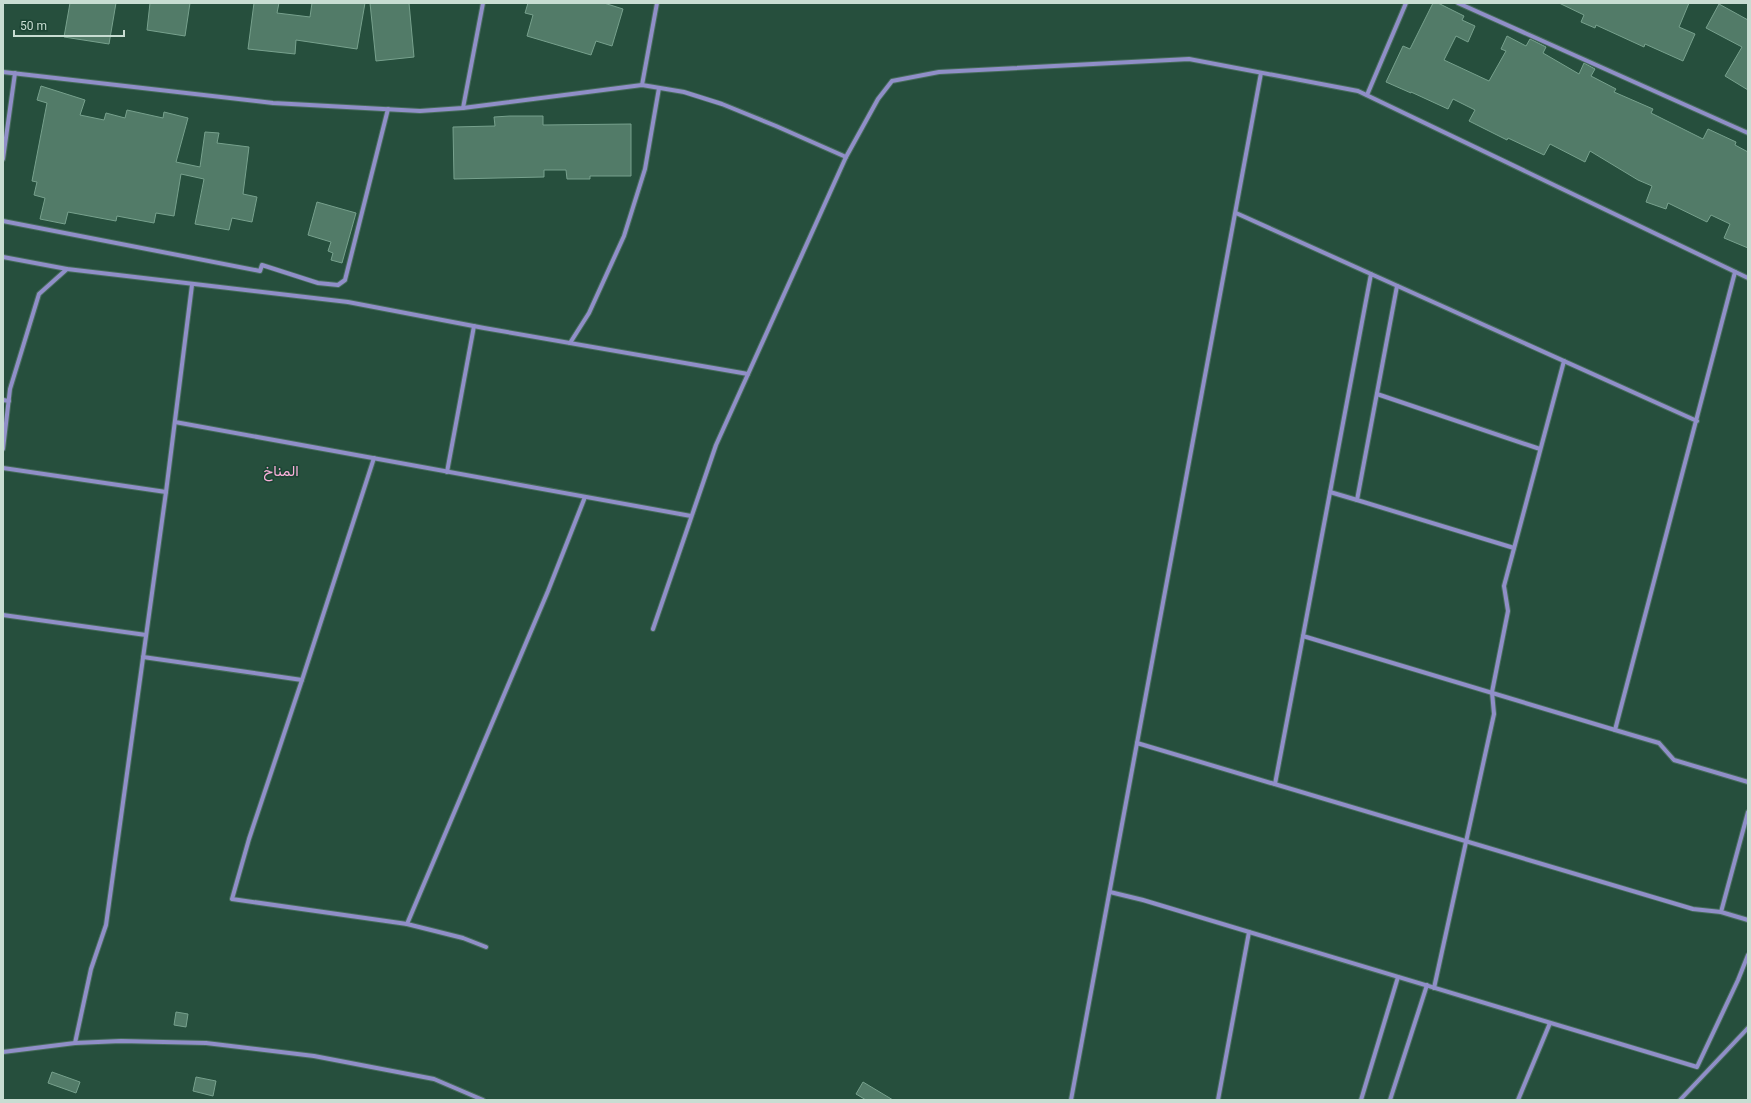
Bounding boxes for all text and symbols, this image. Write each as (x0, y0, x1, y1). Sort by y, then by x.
scale bar (14, 12, 124, 38)
text: 50 m (20, 19, 47, 33)
district label: المناخ (263, 462, 299, 482)

